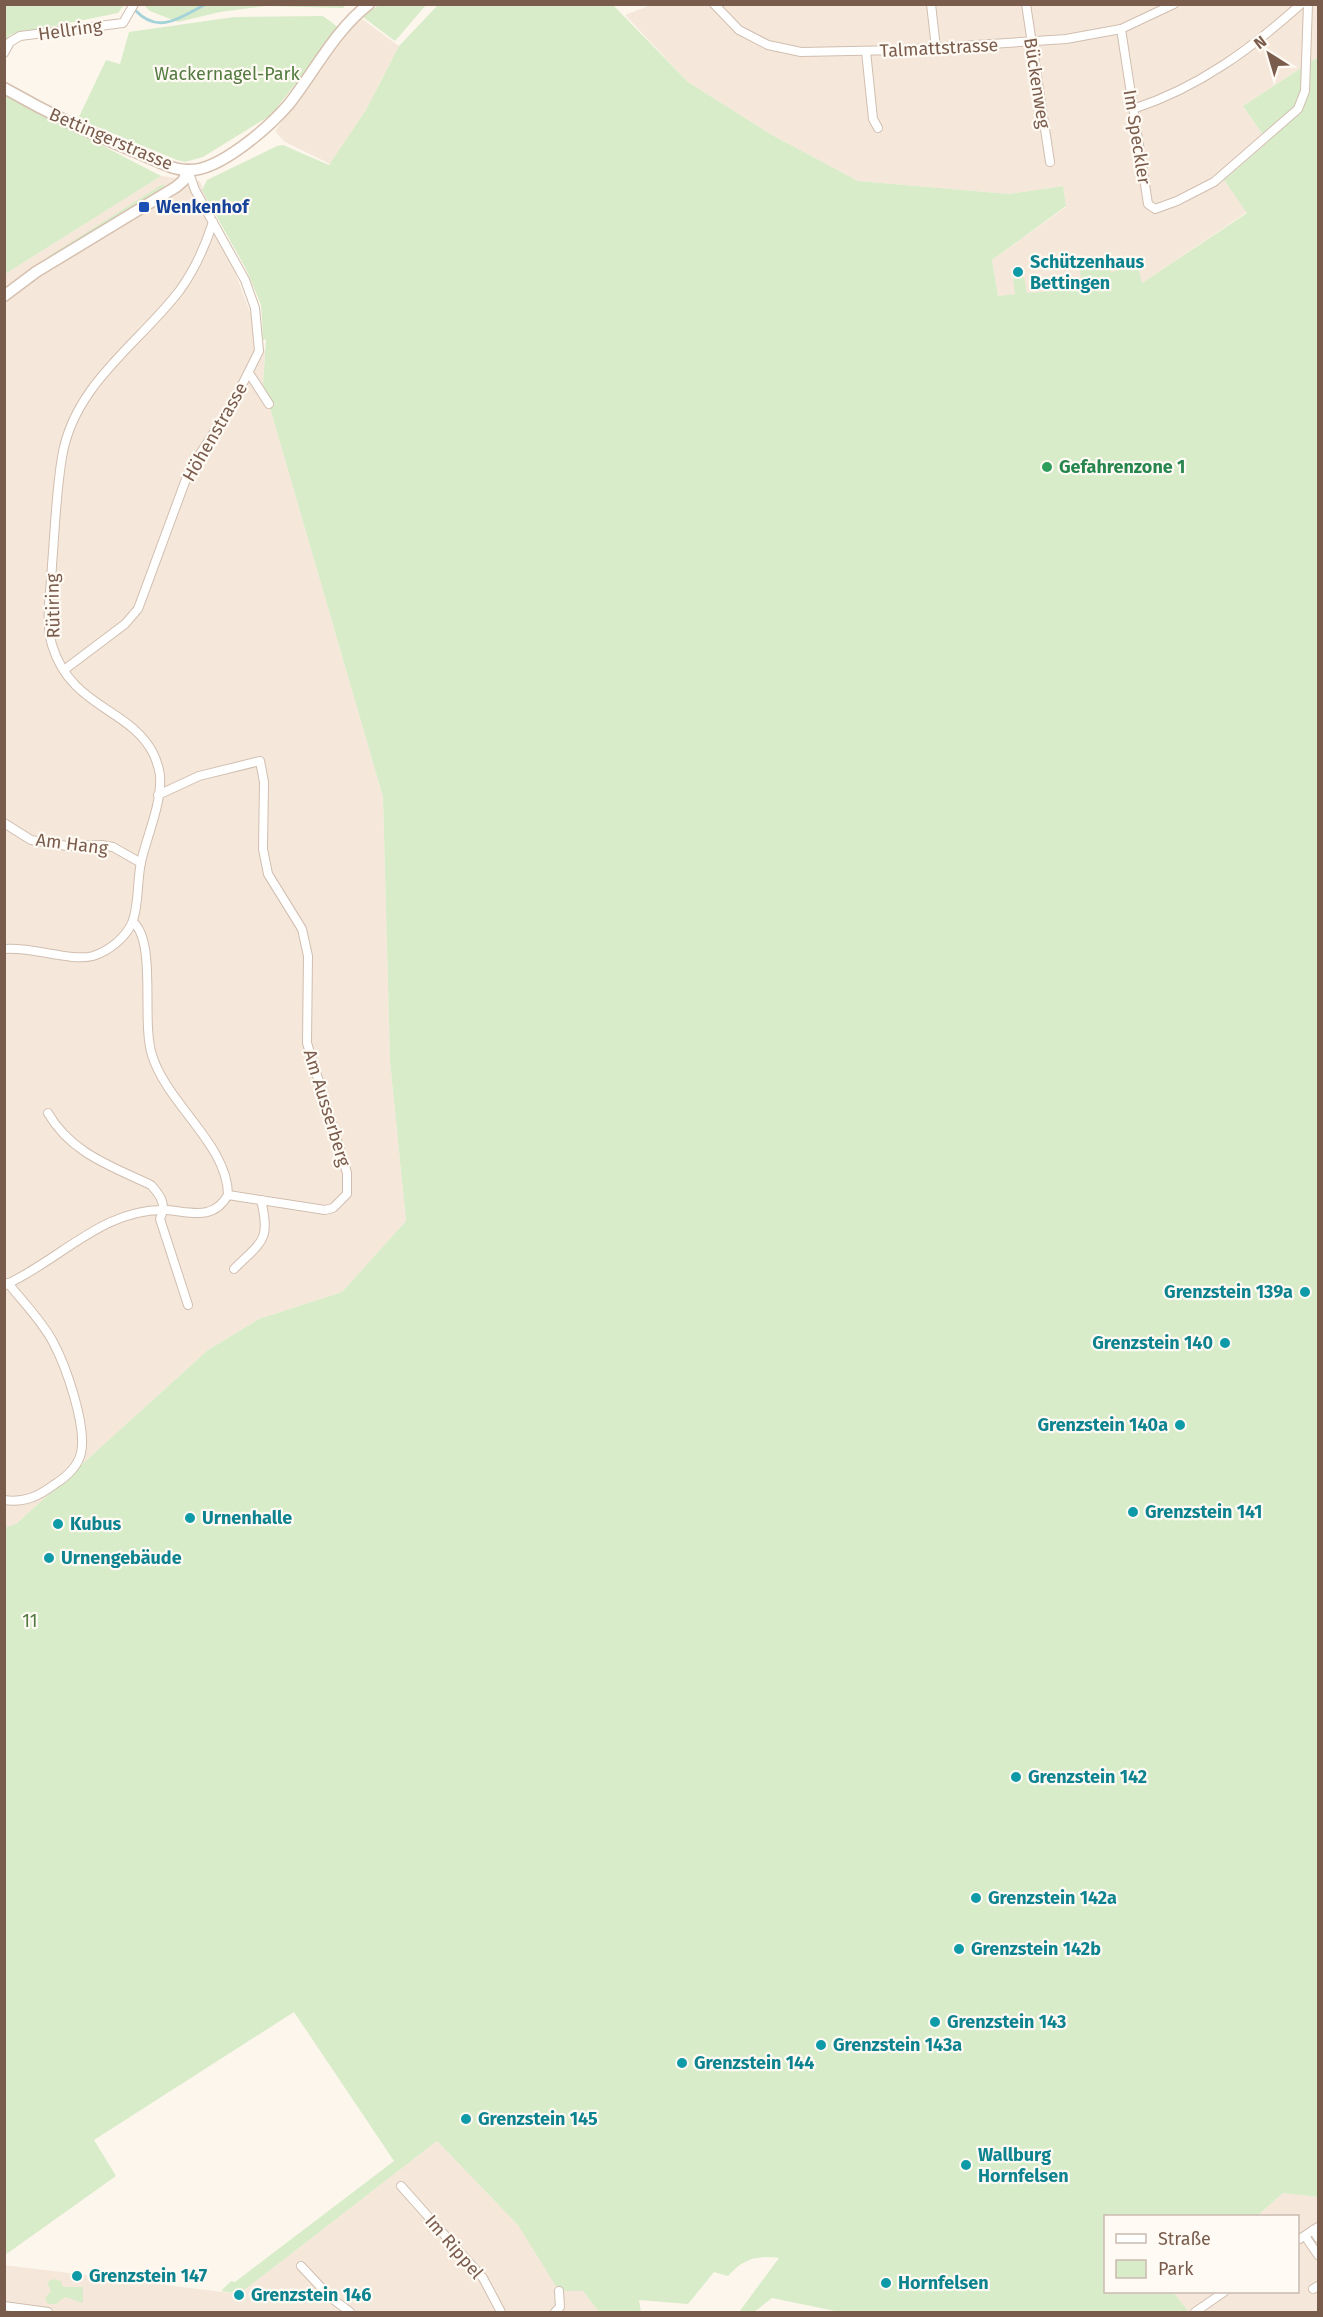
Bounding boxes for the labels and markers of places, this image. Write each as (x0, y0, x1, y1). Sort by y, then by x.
place label: Wenkenhof (156, 196, 250, 218)
marker: Wenkenhof (137, 200, 151, 214)
place label: Schützenhaus Bettingen (1030, 251, 1145, 294)
marker: Schützenhaus Bettingen (1011, 265, 1025, 279)
place label: Gefahrenzone 1 (1059, 456, 1185, 478)
marker: Gefahrenzone 1 (1040, 460, 1054, 474)
place label: Grenzstein 139a (1164, 1281, 1293, 1303)
marker: Grenzstein 139a (1298, 1285, 1312, 1299)
place label: Grenzstein 140 (1092, 1332, 1213, 1354)
marker: Grenzstein 140 (1218, 1336, 1232, 1350)
place label: Grenzstein 140a (1037, 1414, 1168, 1436)
marker: Grenzstein 140a (1173, 1418, 1187, 1432)
place label: Grenzstein 141 (1145, 1501, 1262, 1523)
marker: Grenzstein 141 (1126, 1505, 1140, 1519)
place label: Urnenhalle (202, 1507, 292, 1529)
marker: Urnenhalle (183, 1511, 197, 1525)
place label: Kubus (70, 1513, 121, 1535)
marker: Kubus (51, 1517, 65, 1531)
place label: Urnengebäude (61, 1547, 182, 1569)
marker: Urnengebäude (42, 1551, 56, 1565)
place label: Grenzstein 142 (1028, 1766, 1147, 1788)
marker: Grenzstein 142 (1009, 1770, 1023, 1784)
place label: Grenzstein 142a (988, 1887, 1117, 1909)
marker: Grenzstein 142a (969, 1891, 983, 1905)
place label: Grenzstein 142b (971, 1938, 1101, 1960)
marker: Grenzstein 142b (952, 1942, 966, 1956)
place label: Grenzstein 143 (947, 2011, 1066, 2033)
marker: Grenzstein 143 (928, 2015, 942, 2029)
place label: Grenzstein 143a (833, 2034, 962, 2056)
marker: Grenzstein 143a (814, 2038, 828, 2052)
place label: Grenzstein 144 (694, 2052, 814, 2074)
marker: Grenzstein 144 (675, 2056, 689, 2070)
place label: Grenzstein 145 (478, 2108, 598, 2130)
marker: Grenzstein 145 (459, 2112, 473, 2126)
place label: Wallburg Hornfelsen (978, 2144, 1069, 2187)
marker: Wallburg Hornfelsen (959, 2158, 973, 2172)
place label: Grenzstein 147 (89, 2265, 208, 2287)
marker: Grenzstein 147 (70, 2269, 84, 2283)
place label: Hornfelsen (898, 2272, 989, 2294)
marker: Hornfelsen (879, 2276, 893, 2290)
place label: Grenzstein 146 (251, 2284, 371, 2306)
marker: Grenzstein 146 (232, 2288, 246, 2302)

